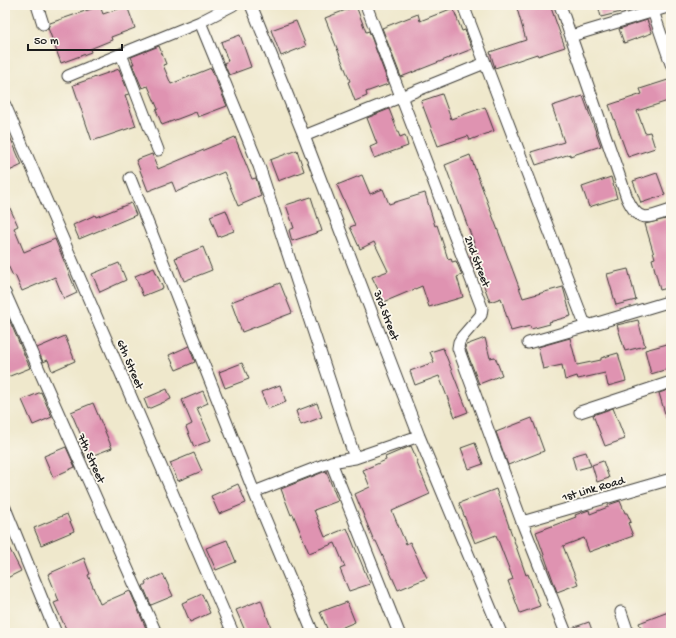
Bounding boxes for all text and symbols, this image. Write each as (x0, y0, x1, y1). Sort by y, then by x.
scale bar (28, 26, 122, 52)
text: 50 m (34, 35, 59, 49)
street label: 2nd Street (460, 234, 493, 290)
street label: 3rd Street (369, 288, 401, 344)
street label: 6th Street (113, 338, 146, 393)
street label: 7th Street (73, 431, 108, 487)
street label: 1st Link Road (560, 474, 627, 506)

